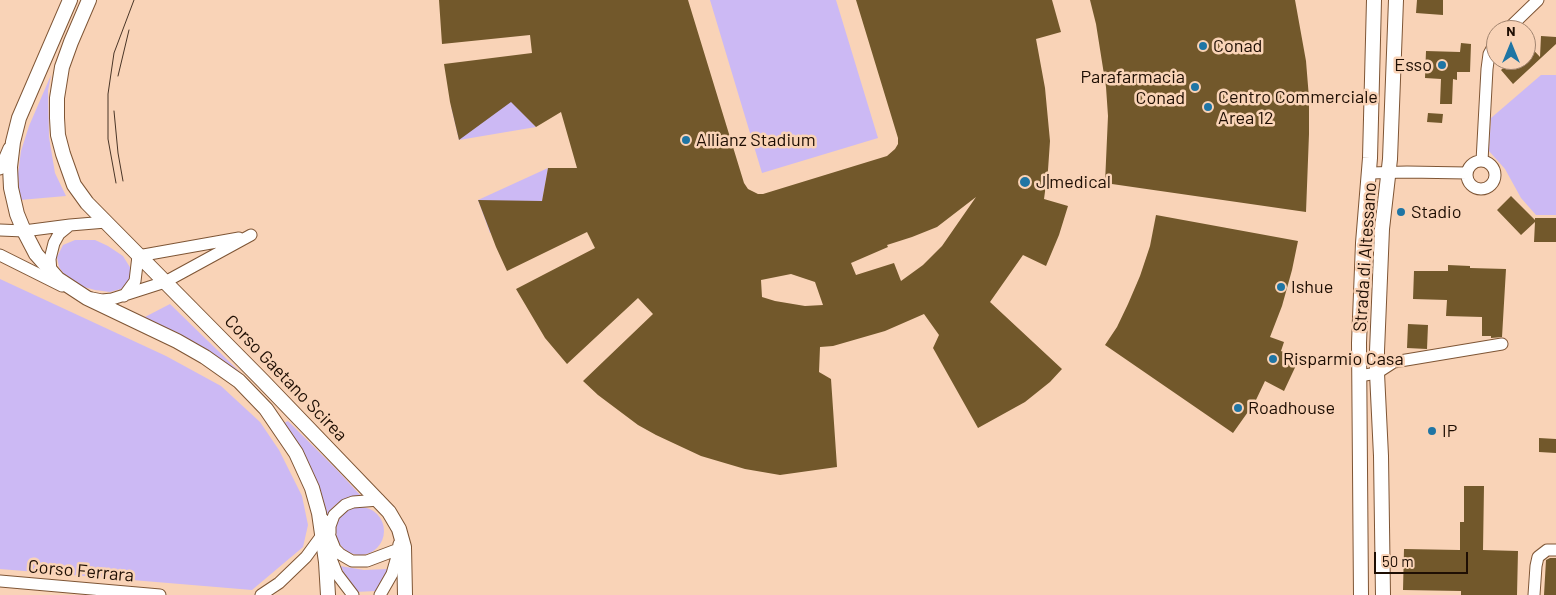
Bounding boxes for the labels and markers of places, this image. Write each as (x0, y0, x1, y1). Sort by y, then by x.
place label: Conad (1213, 35, 1262, 57)
marker: Conad (1197, 40, 1209, 52)
place label: Esso (1394, 54, 1432, 76)
marker: Esso (1436, 59, 1448, 71)
place label: Parafarmacia Conad (1080, 66, 1185, 108)
marker: Parafarmacia Conad (1189, 81, 1201, 93)
place label: Centro Commerciale Area 12 (1218, 86, 1378, 128)
marker: Centro Commerciale Area 12 (1202, 101, 1214, 113)
place label: Allianz Stadium (696, 129, 816, 151)
marker: Allianz Stadium (680, 134, 692, 146)
place label: J|medical (1036, 171, 1111, 193)
marker: J|medical (1018, 175, 1032, 189)
place label: Stadio (1411, 201, 1461, 223)
marker: Stadio (1395, 206, 1407, 218)
place label: Ishue (1291, 276, 1333, 298)
marker: Ishue (1275, 281, 1287, 293)
place label: Risparmio Casa (1283, 348, 1404, 370)
marker: Risparmio Casa (1267, 353, 1279, 365)
place label: Roadhouse (1248, 397, 1335, 419)
marker: Roadhouse (1232, 402, 1244, 414)
place label: IP (1442, 420, 1457, 442)
marker: IP (1426, 425, 1438, 437)

